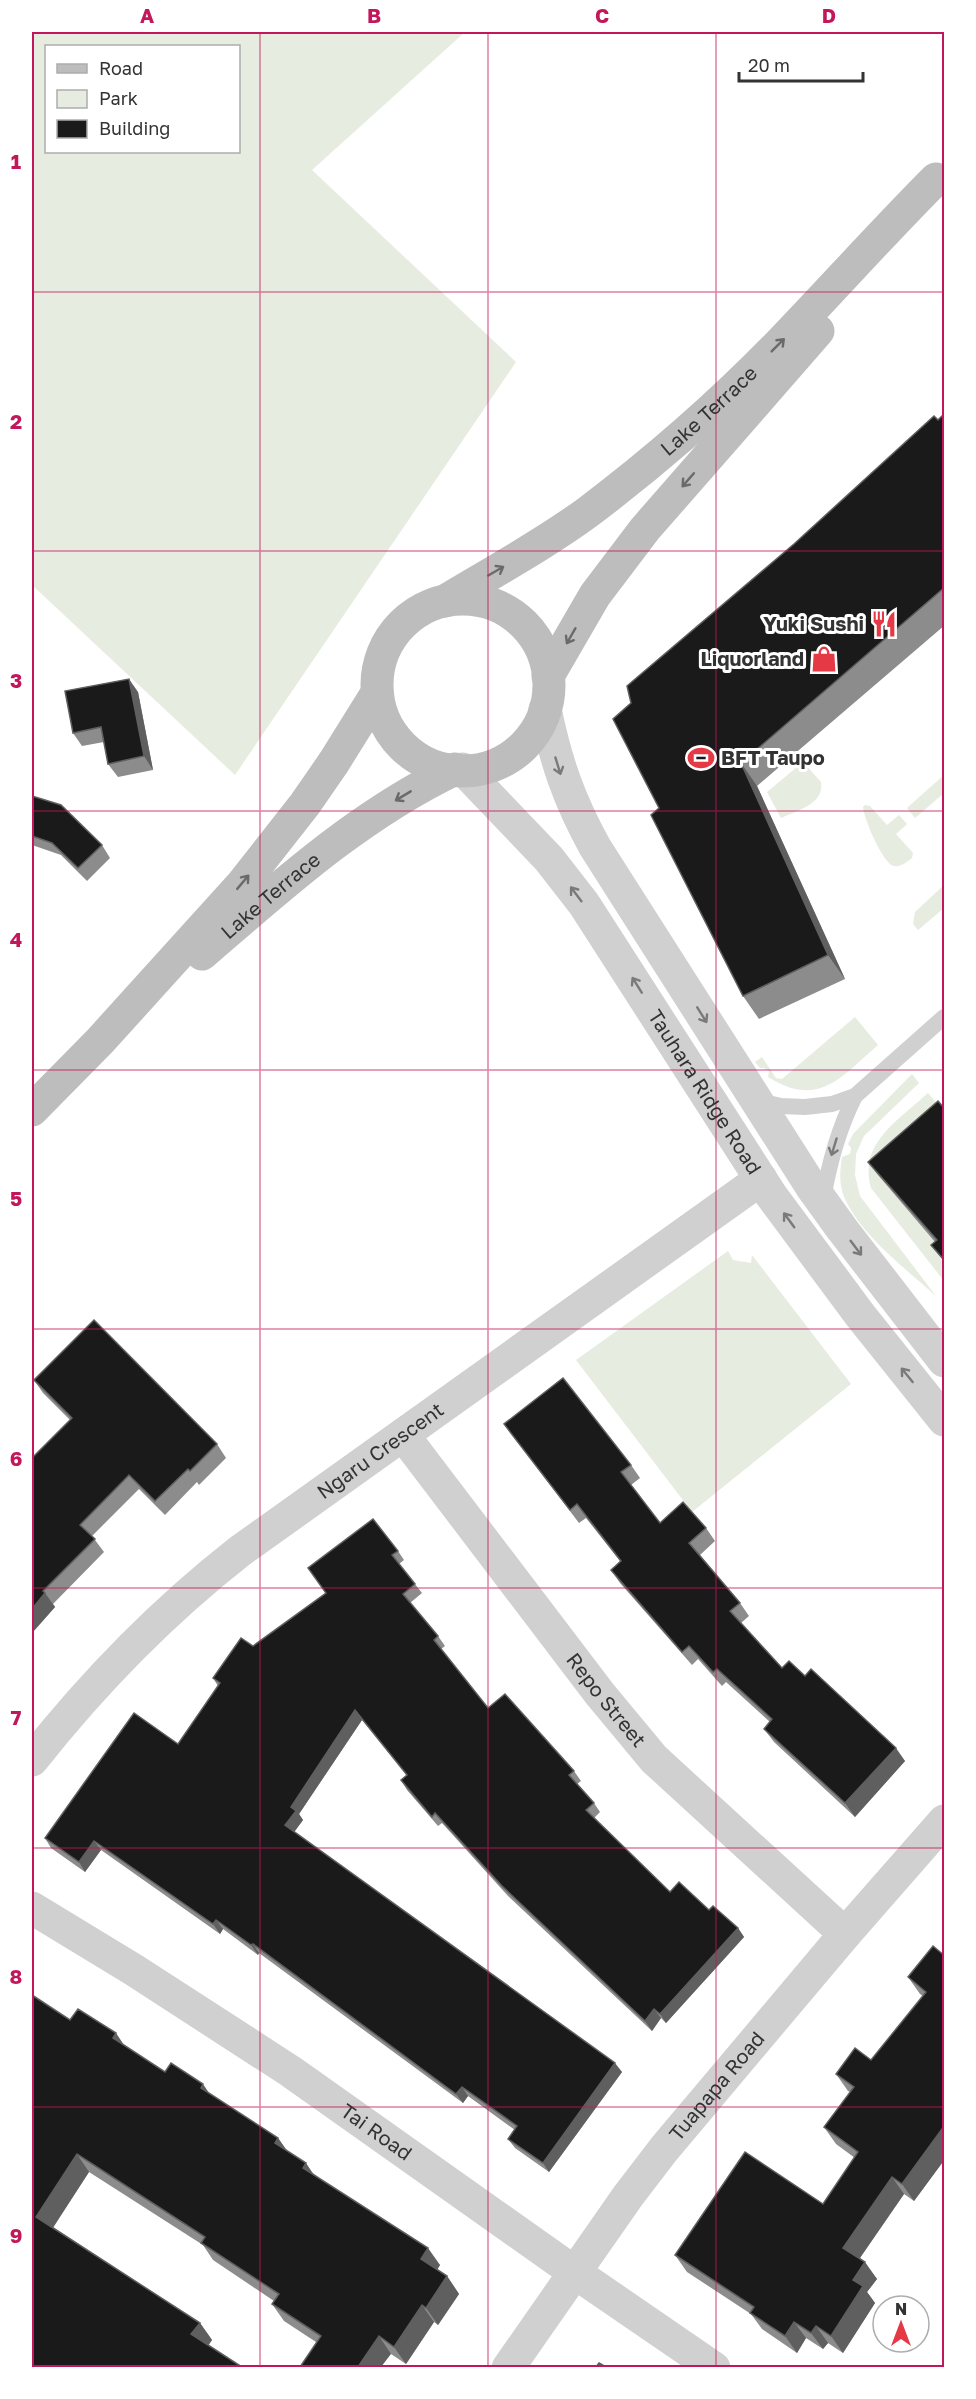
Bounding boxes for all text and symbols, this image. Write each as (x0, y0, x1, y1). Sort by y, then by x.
text: A (140, 3, 154, 27)
text: B (367, 3, 381, 27)
text: C (595, 3, 609, 27)
text: D (822, 3, 836, 27)
legend (45, 45, 240, 153)
scale bar (739, 45, 864, 83)
text: 20 m (748, 54, 790, 76)
text: Road (99, 57, 143, 79)
text: Park (99, 87, 138, 109)
text: Building (99, 117, 170, 139)
text: 1 (11, 149, 21, 173)
one-way arrow (770, 337, 785, 352)
street label: Lake Terrace (655, 360, 761, 460)
text: 2 (10, 409, 22, 433)
one-way arrow (681, 473, 695, 488)
one-way arrow (487, 565, 504, 577)
restaurant icon: Yuki Sushi (869, 609, 899, 639)
place label: Yuki Sushi (763, 611, 864, 635)
one-way arrow (565, 627, 577, 644)
shop icon: Liquorland (809, 644, 839, 674)
place label: Liquorland (700, 646, 804, 670)
text: 3 (10, 668, 22, 692)
sports icon: BFT Taupo (686, 743, 716, 773)
place label: BFT Taupo (721, 745, 825, 769)
one-way arrow (553, 756, 564, 775)
one-way arrow (395, 790, 412, 802)
street label: Lake Terrace (216, 847, 324, 943)
one-way arrow (236, 875, 250, 890)
one-way arrow (569, 886, 582, 902)
text: 4 (10, 927, 22, 951)
one-way arrow (631, 977, 644, 994)
street label: Tauhara Ridge Road (644, 1005, 767, 1178)
one-way arrow (696, 1007, 709, 1024)
one-way arrow (828, 1137, 839, 1156)
text: 5 (10, 1186, 22, 1210)
one-way arrow (783, 1212, 795, 1228)
one-way arrow (849, 1240, 862, 1256)
one-way arrow (901, 1367, 914, 1383)
street label: Ngaru Crescent (312, 1397, 448, 1503)
text: 6 (10, 1446, 22, 1470)
street label: Repo Street (562, 1648, 652, 1751)
text: 7 (11, 1705, 22, 1729)
text: 8 (10, 1964, 22, 1988)
street label: Tuapapa Road (663, 2026, 769, 2145)
street label: Tai Road (337, 2098, 417, 2165)
text: 9 (10, 2223, 22, 2247)
north arrow (871, 2294, 931, 2354)
text: N (895, 2299, 907, 2319)

